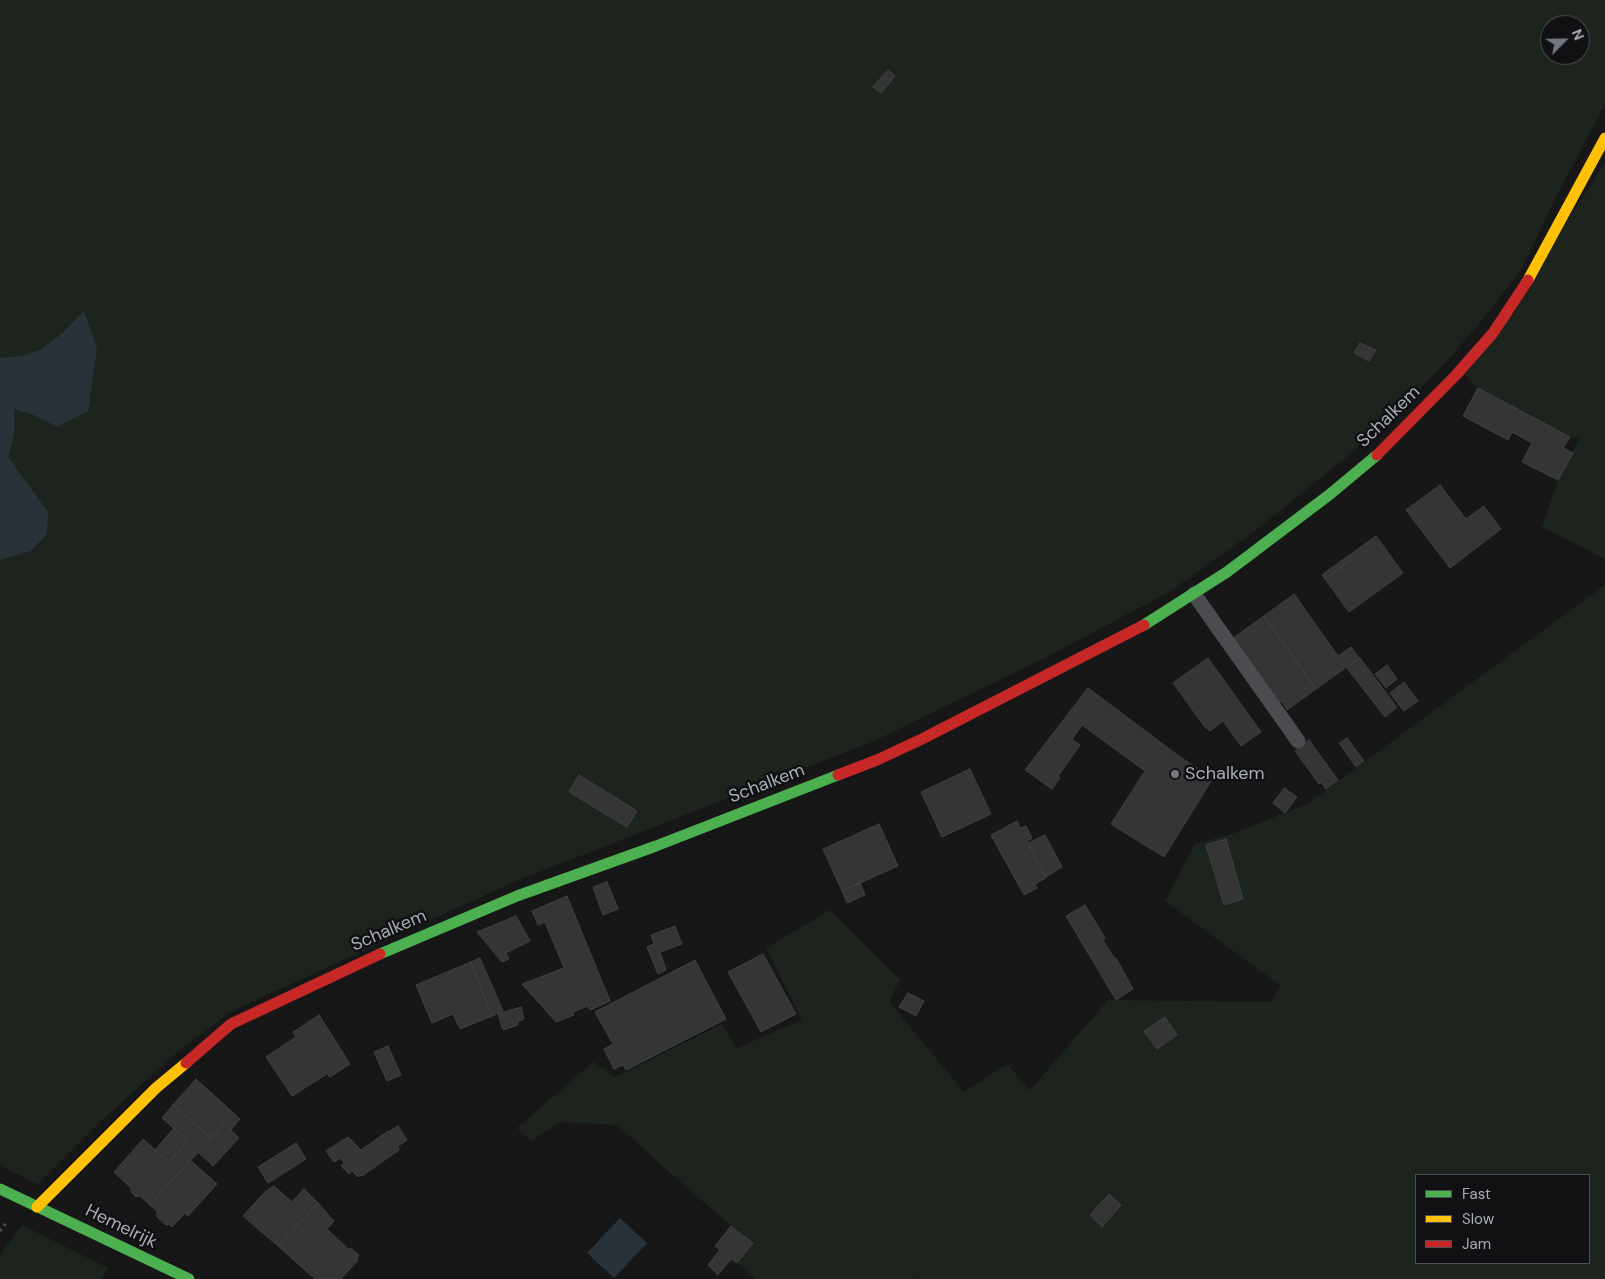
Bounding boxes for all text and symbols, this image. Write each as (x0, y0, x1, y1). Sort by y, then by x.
north arrow (1540, 15, 1590, 65)
text: N (1568, 26, 1588, 43)
street label: Schalkem (1353, 382, 1425, 452)
street label: Schalkem (726, 760, 808, 808)
place label: Schalkem (1185, 763, 1265, 785)
marker: Schalkem (1169, 768, 1181, 780)
street label: Schalkem (348, 906, 430, 956)
legend (1415, 1174, 1590, 1264)
text: Fast (1462, 1184, 1491, 1204)
street label: Hemelrijk (82, 1200, 160, 1254)
text: Slow (1462, 1209, 1494, 1229)
text: Jam (1462, 1234, 1491, 1254)

